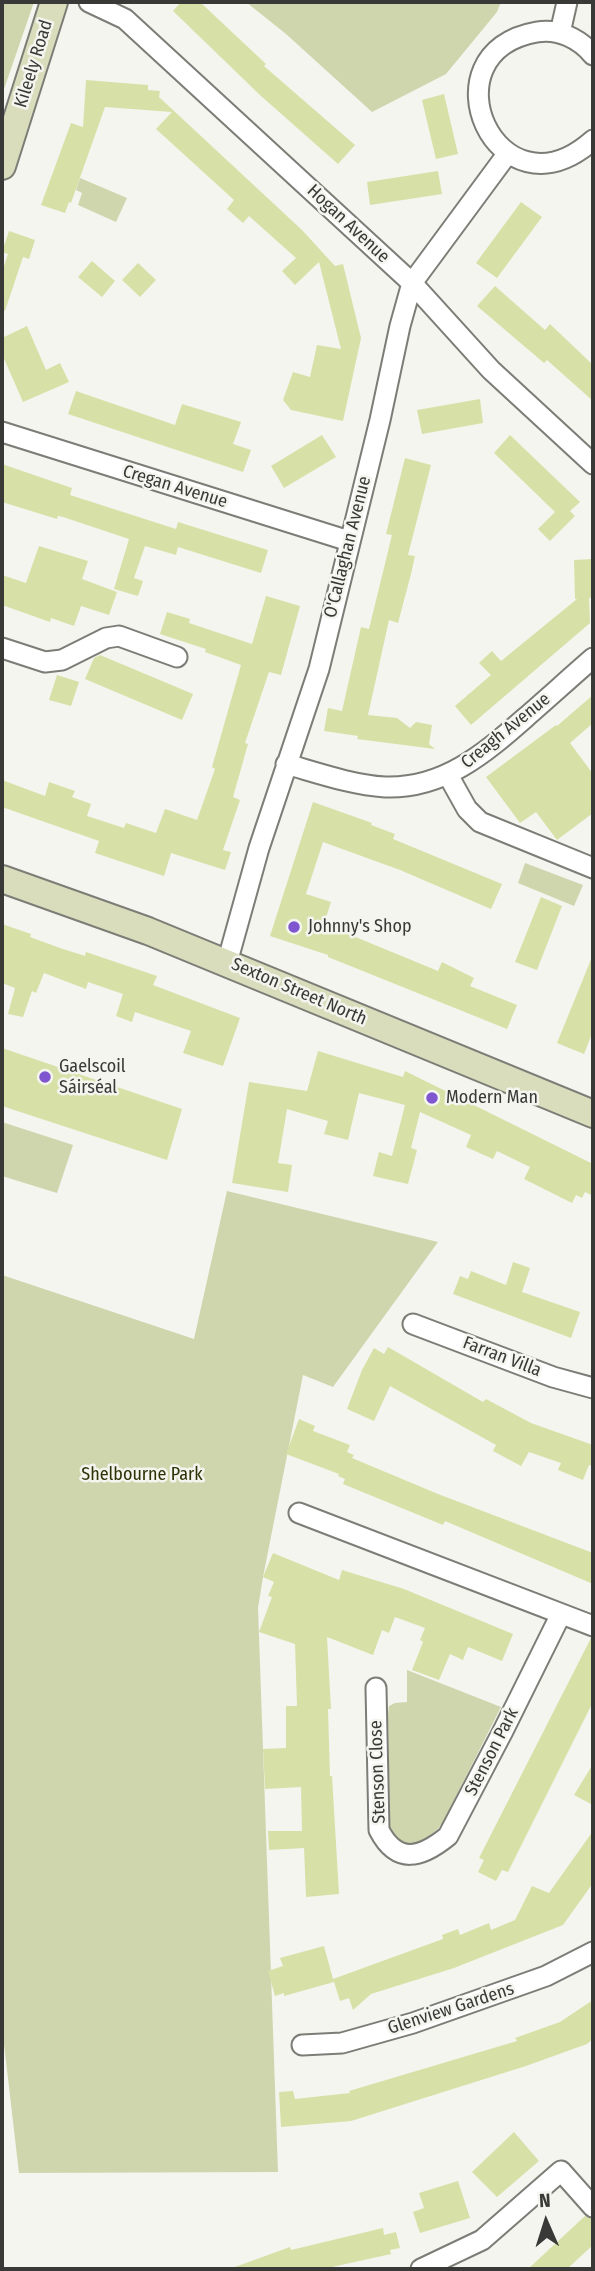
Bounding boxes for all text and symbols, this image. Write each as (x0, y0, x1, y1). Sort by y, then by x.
street label: Kileely Road (10, 17, 58, 111)
street label: Hogan Avenue (302, 180, 394, 268)
street label: Cregan Avenue (120, 461, 230, 513)
street label: O'Callaghan Avenue (320, 474, 376, 620)
street label: Creagh Avenue (457, 689, 555, 773)
place label: Johnny's Shop (308, 916, 412, 938)
marker: Johnny's Shop (286, 919, 302, 935)
street label: Sexton Street North (228, 954, 370, 1030)
place label: Gaelscoil Sáirséal (59, 1056, 126, 1098)
marker: Gaelscoil Sáirséal (37, 1069, 53, 1085)
place label: Modern Man (446, 1087, 538, 1109)
marker: Modern Man (424, 1090, 440, 1106)
street label: Farran Villa (460, 1332, 544, 1382)
park label: Shelbourne Park (81, 1464, 203, 1486)
street label: Stenson Park (461, 1704, 523, 1800)
street label: Stenson Close (365, 1720, 391, 1824)
street label: Glenview Gardens (385, 1978, 517, 2040)
north arrow (511, 2187, 581, 2257)
text: N (539, 2189, 551, 2212)

